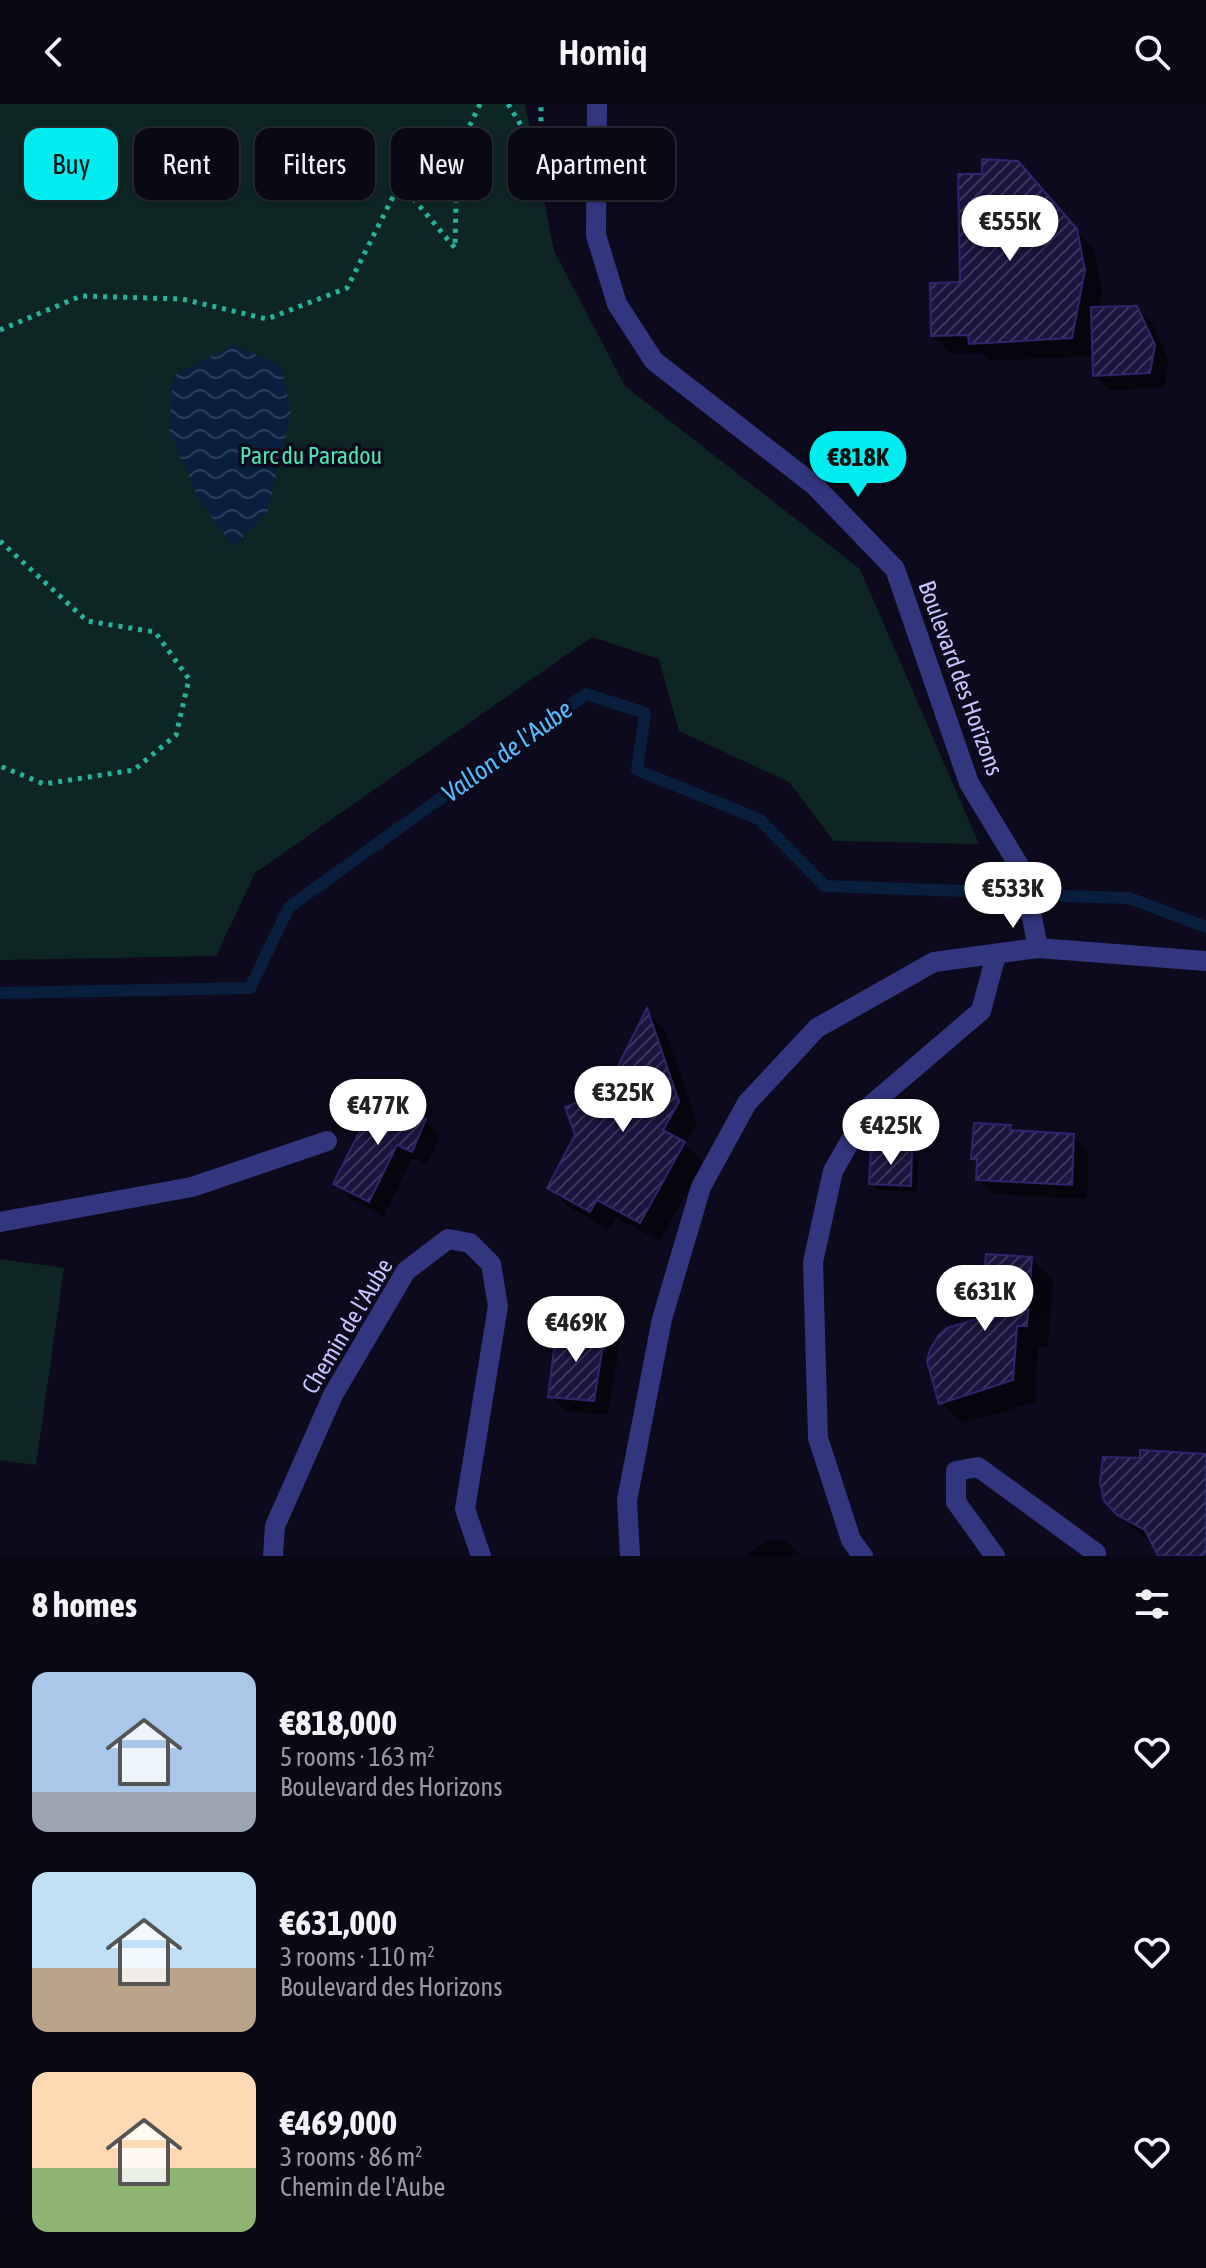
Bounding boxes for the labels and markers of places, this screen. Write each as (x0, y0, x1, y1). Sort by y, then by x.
pin: €555K (954, 195, 1066, 263)
pin: €818K (802, 431, 914, 499)
pin: €533K (957, 862, 1069, 930)
pin: €325K (567, 1066, 679, 1134)
pin: €477K (322, 1079, 434, 1147)
pin: €425K (835, 1099, 947, 1167)
pin: €631K (929, 1265, 1041, 1333)
pin: €469K (520, 1296, 632, 1364)

